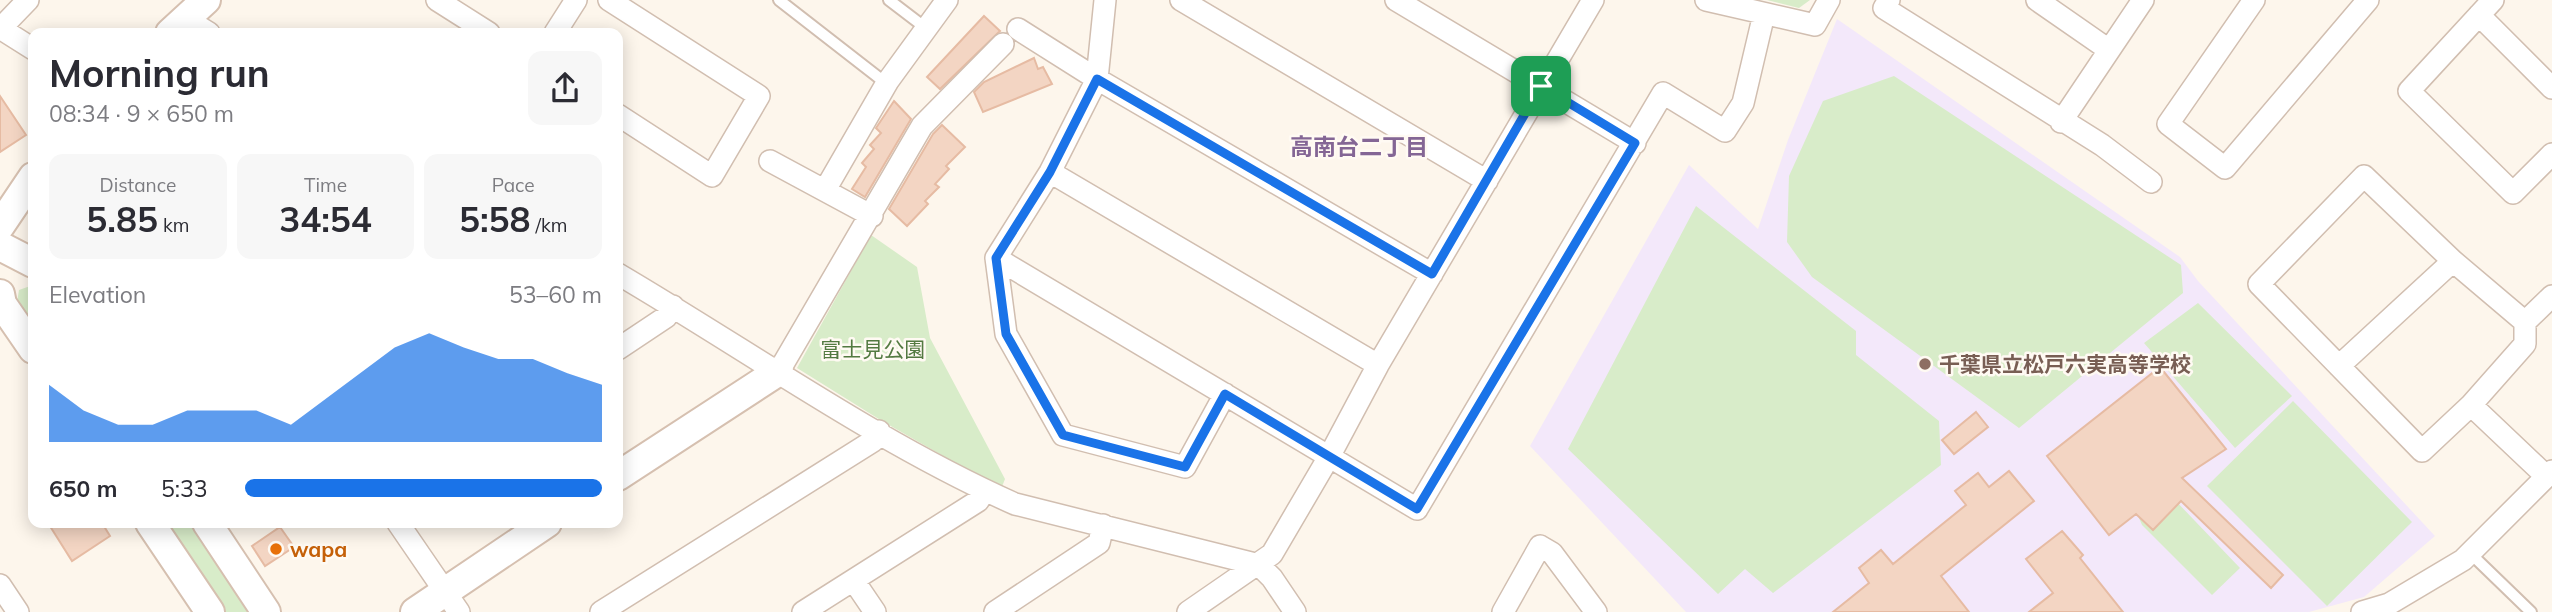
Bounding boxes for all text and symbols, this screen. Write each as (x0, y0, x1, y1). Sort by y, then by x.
text: Morning run (49, 49, 270, 97)
button: share (528, 51, 602, 125)
pin (1511, 56, 1571, 116)
icon: arrive (1522, 67, 1560, 105)
text: 08:34 · 9 × 650 m (49, 99, 234, 128)
district label: 高南台二丁目 (1290, 132, 1428, 161)
text: Distance (99, 173, 176, 197)
text: Time (304, 173, 347, 197)
text: Pace (492, 173, 535, 197)
text: 5.85 (86, 197, 158, 241)
text: 34:54 (279, 197, 372, 241)
text: 5:58 (459, 197, 531, 241)
text: km (158, 213, 189, 237)
text: /km (531, 213, 567, 237)
text: Elevation (49, 280, 146, 309)
text: 53–60 m (509, 280, 602, 309)
park label: 富士見公園 (821, 336, 926, 362)
place label: 千葉県立松戸六実高等学校 (1939, 351, 2191, 377)
marker: 千葉県立松戸六実高等学校 (1917, 356, 1933, 372)
text: 650 m (49, 474, 117, 503)
text: 5:33 (161, 474, 208, 503)
place label: wapa (290, 536, 347, 562)
marker: wapa (268, 541, 284, 557)

